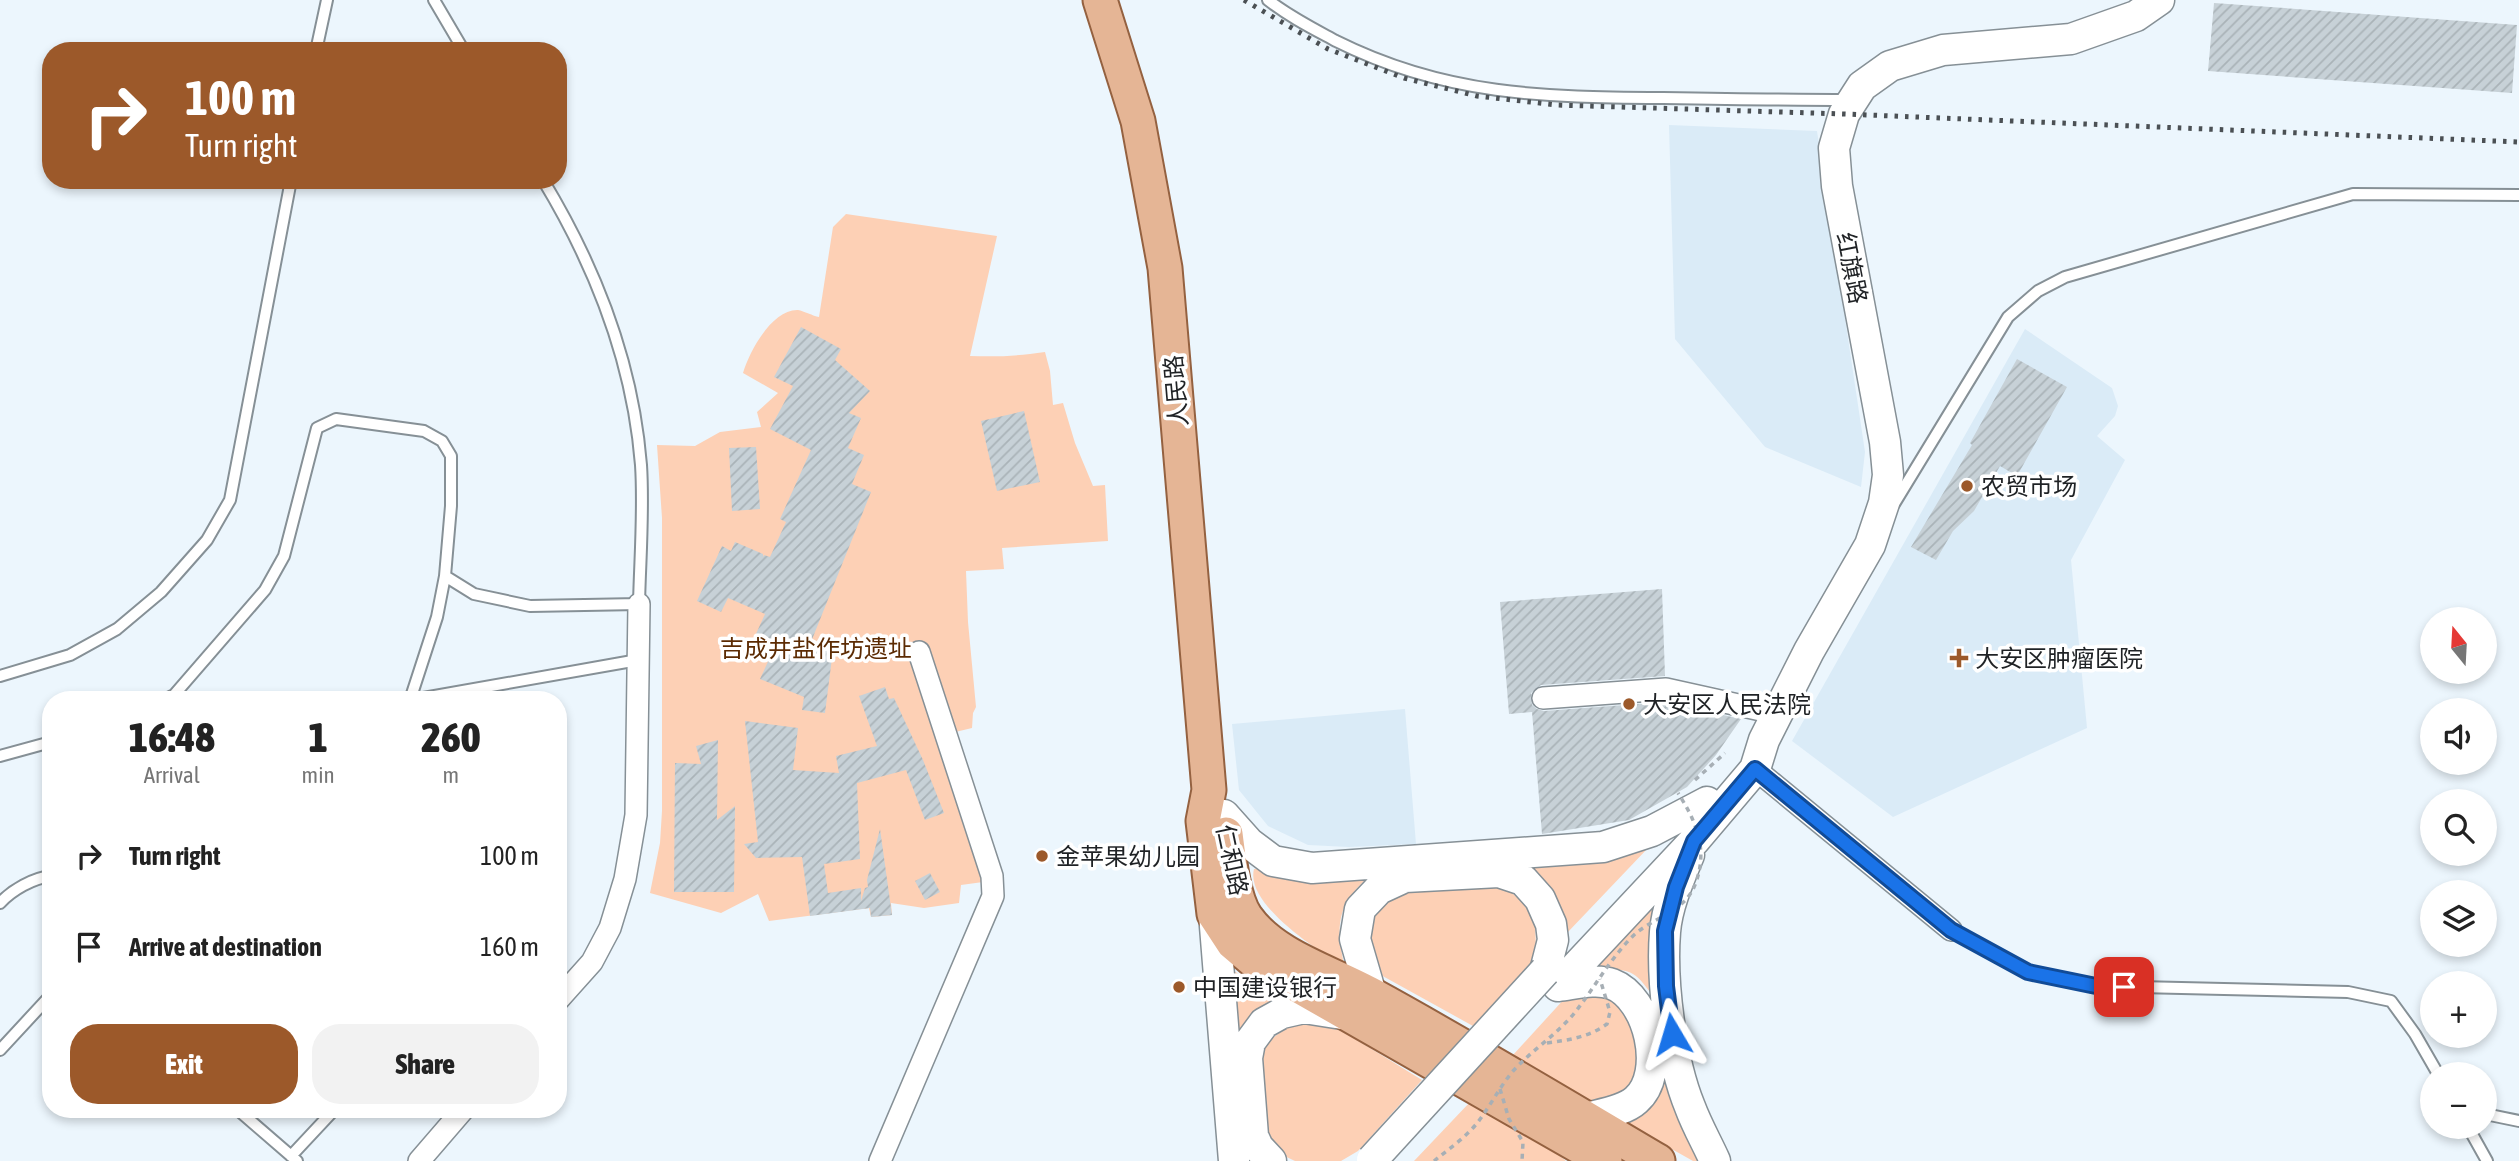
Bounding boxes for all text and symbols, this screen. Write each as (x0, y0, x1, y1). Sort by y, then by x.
text: 100 m (185, 69, 296, 125)
icon: right (70, 70, 161, 161)
text: Turn right (185, 127, 298, 164)
street label: 红旗路 (1832, 230, 1872, 306)
street label: 人民路 (1159, 354, 1193, 428)
place label: 农贸市场 (1981, 473, 2077, 500)
marker: 农贸市场 (1959, 478, 1975, 494)
north arrow (2420, 607, 2497, 684)
map controls (2420, 607, 2497, 1139)
park label: 吉成井盐作坊遗址 (720, 635, 912, 662)
place label: 大安区肿瘤医院 (1975, 645, 2143, 672)
marker: 大安区肿瘤医院 (1949, 648, 1969, 668)
place label: 大安区人民法院 (1643, 691, 1811, 718)
marker: 大安区人民法院 (1621, 696, 1637, 712)
button: sound (2420, 698, 2497, 775)
text: 16:48 (129, 713, 215, 761)
text: 1 (308, 713, 328, 761)
text: 260 (421, 713, 480, 761)
text: Arrival (144, 762, 200, 788)
text: min (302, 762, 335, 788)
text: m (443, 762, 459, 788)
button: search (2420, 789, 2497, 866)
street label: 仁和路 (1211, 822, 1253, 898)
icon: right (70, 837, 108, 875)
text: Turn right (129, 841, 220, 871)
text: 100 m (480, 841, 539, 871)
place label: 金苹果幼儿园 (1056, 843, 1200, 870)
marker: 金苹果幼儿园 (1034, 848, 1050, 864)
button: layers (2420, 880, 2497, 957)
icon: arrive (70, 928, 108, 966)
text: Arrive at destination (129, 932, 322, 962)
text: 160 m (480, 932, 539, 962)
pin (2094, 957, 2154, 1017)
icon: arrive (2105, 968, 2143, 1006)
button: + (2420, 971, 2497, 1048)
place label: 中国建设银行 (1193, 974, 1337, 1001)
marker: 中国建设银行 (1171, 979, 1187, 995)
position arrow (1635, 997, 1709, 1071)
button: Exit (70, 1024, 298, 1104)
button: Share (312, 1024, 539, 1104)
button: − (2420, 1062, 2497, 1139)

